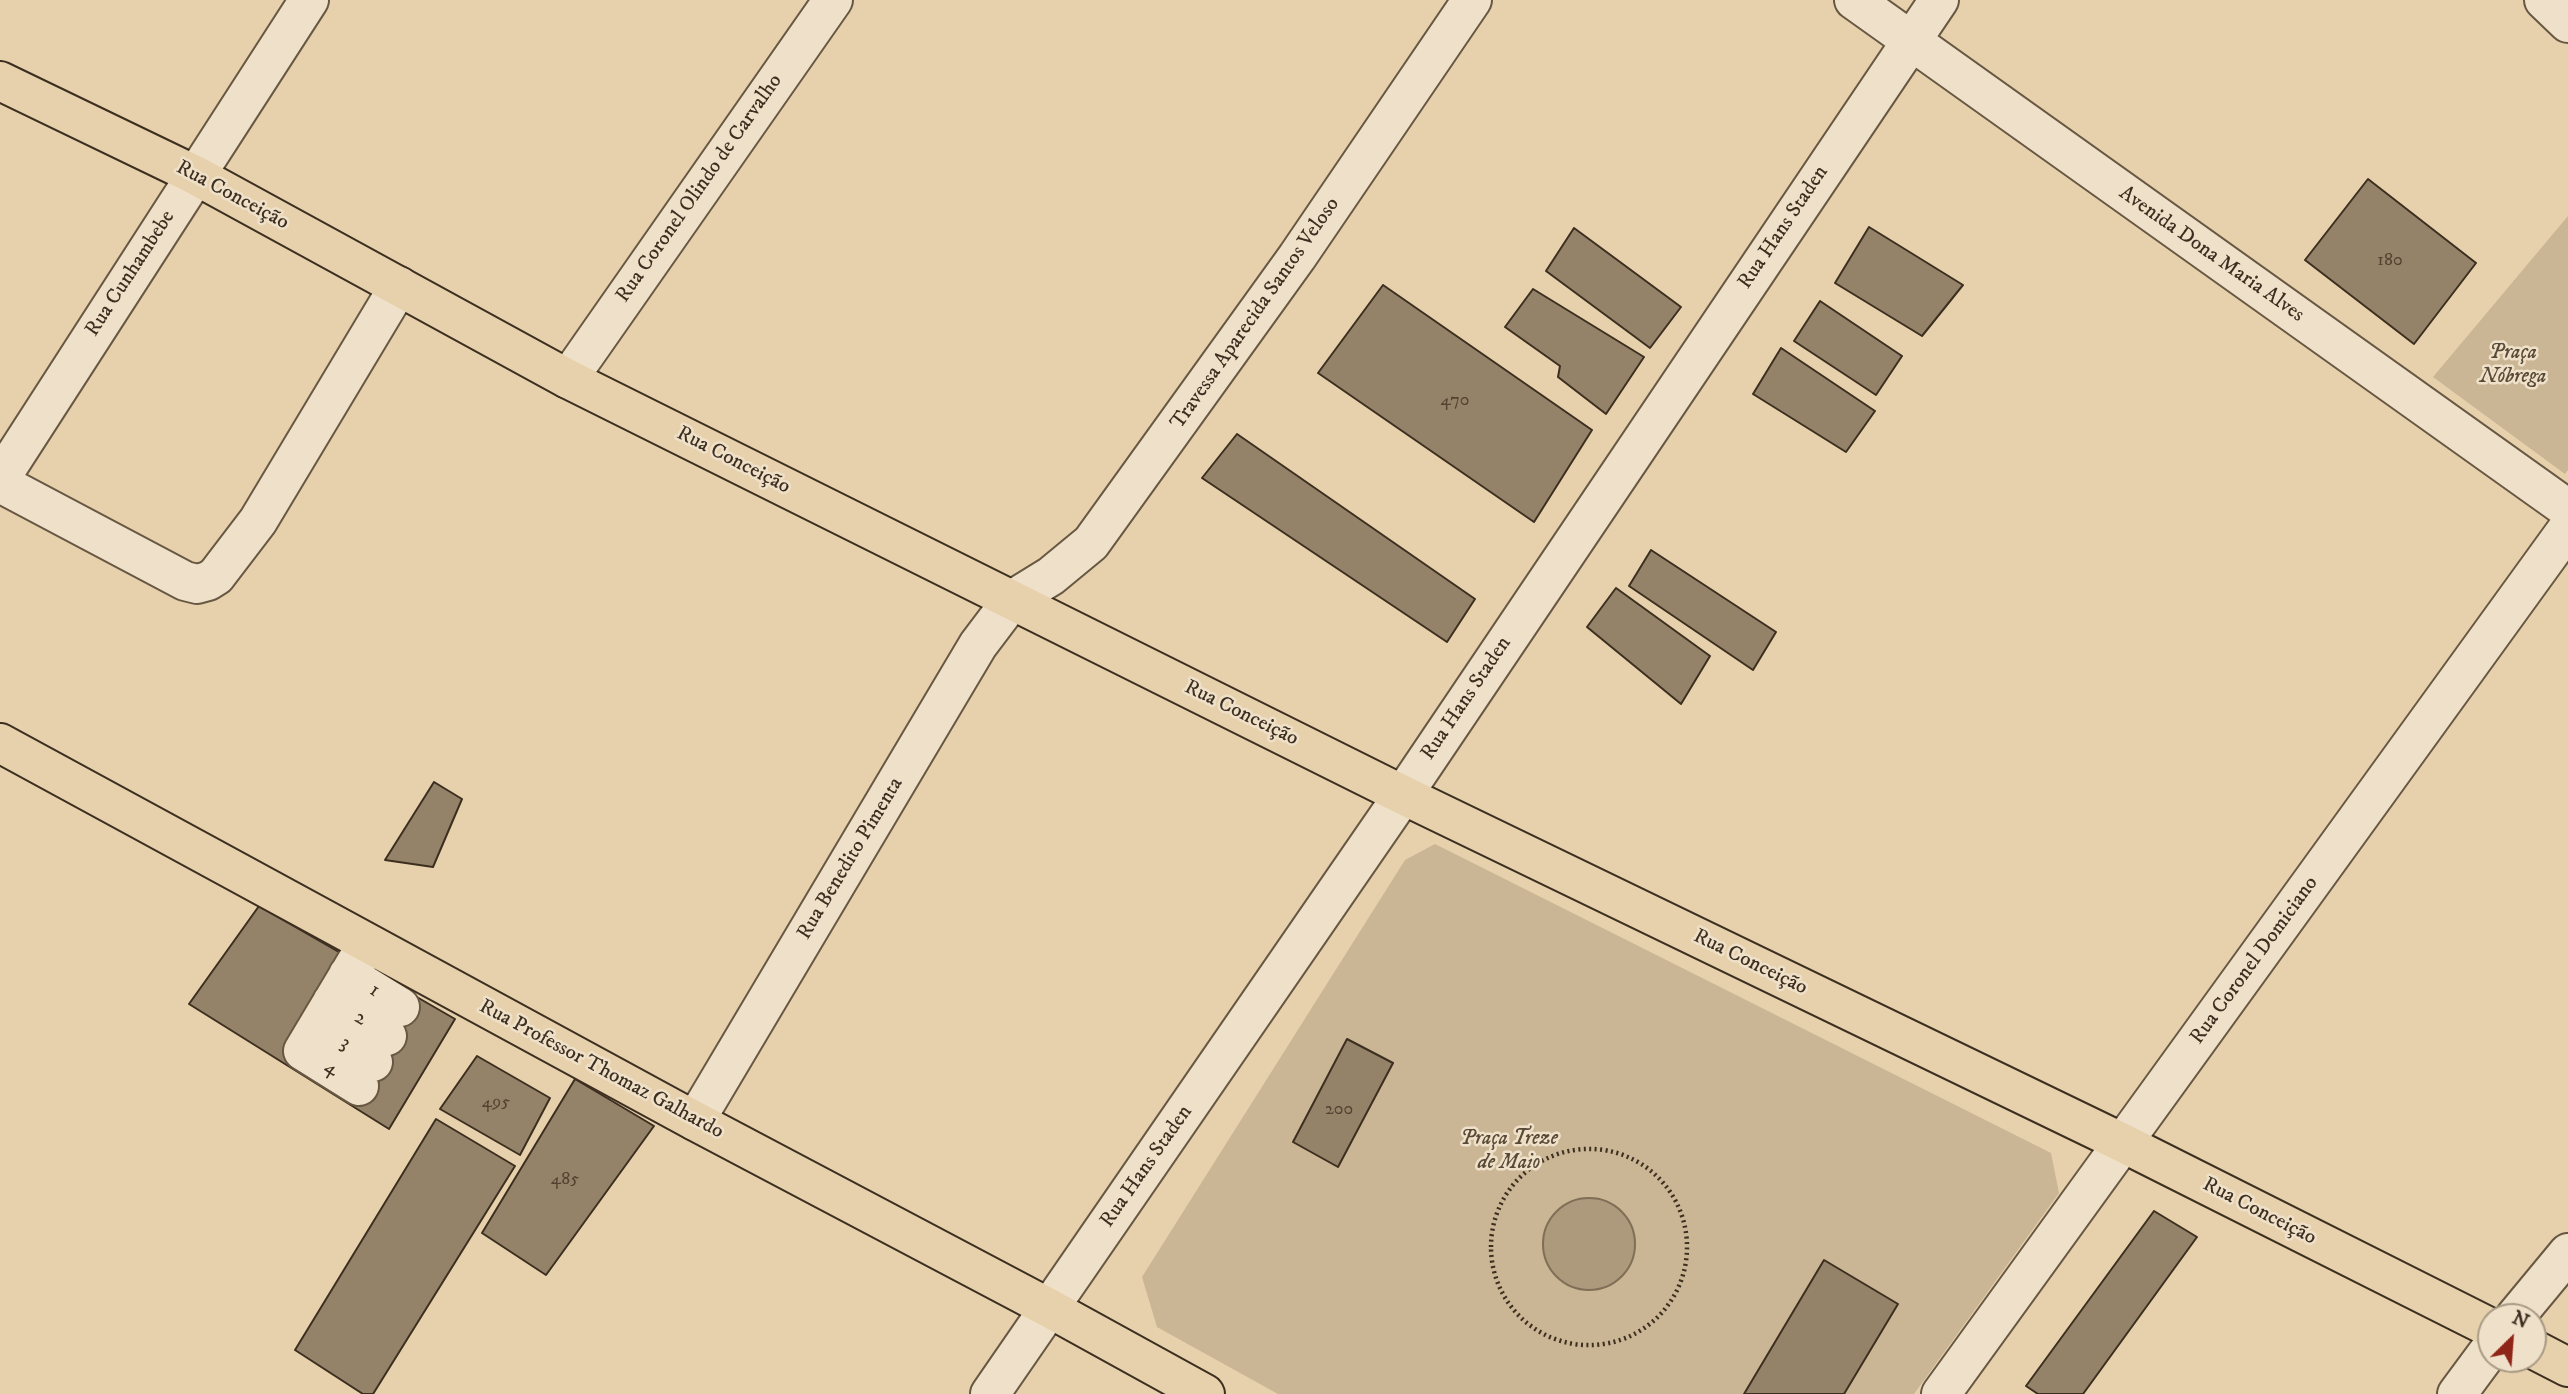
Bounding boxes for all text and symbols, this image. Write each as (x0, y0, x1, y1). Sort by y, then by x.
street label: Rua Coronel Olindo de Carvalho (611, 70, 789, 308)
street label: Rua Conceição (171, 156, 293, 236)
street label: Rua Hans Staden (1733, 162, 1835, 294)
street label: Avenida Dona Maria Alves (2113, 181, 2309, 329)
street label: Travessa Aparecida Santos Veloso (1166, 193, 1346, 435)
street label: Rua Cunhambebe (81, 206, 181, 342)
house number: 180 (2377, 250, 2403, 272)
park label: Praça Nóbrega (2480, 341, 2546, 391)
house number: 470 (1441, 390, 1469, 412)
street label: Rua Conceição (672, 422, 794, 500)
street label: Rua Hans Staden (1416, 633, 1518, 765)
street label: Rua Conceição (1180, 676, 1302, 752)
street label: Rua Benedito Pimenta (793, 773, 909, 945)
street label: Rua Coronel Domiciano (2186, 872, 2324, 1050)
street label: Rua Conceição (1689, 925, 1811, 1001)
street label: 1 (364, 978, 384, 1004)
street label: Rua Professor Thomaz Galhardo (475, 995, 727, 1145)
street label: 2 (349, 1006, 371, 1032)
street label: 3 (335, 1031, 355, 1057)
street label: 4 (319, 1055, 343, 1083)
house number: 495 (482, 1092, 510, 1114)
house number: 200 (1325, 1099, 1353, 1121)
street label: Rua Hans Staden (1096, 1101, 1198, 1233)
park label: Praça Treze de Maio (1460, 1127, 1558, 1177)
house number: 485 (551, 1169, 579, 1191)
street label: Rua Conceição (2198, 1173, 2320, 1251)
north arrow (2477, 1303, 2547, 1373)
text: N (2508, 1307, 2532, 1334)

